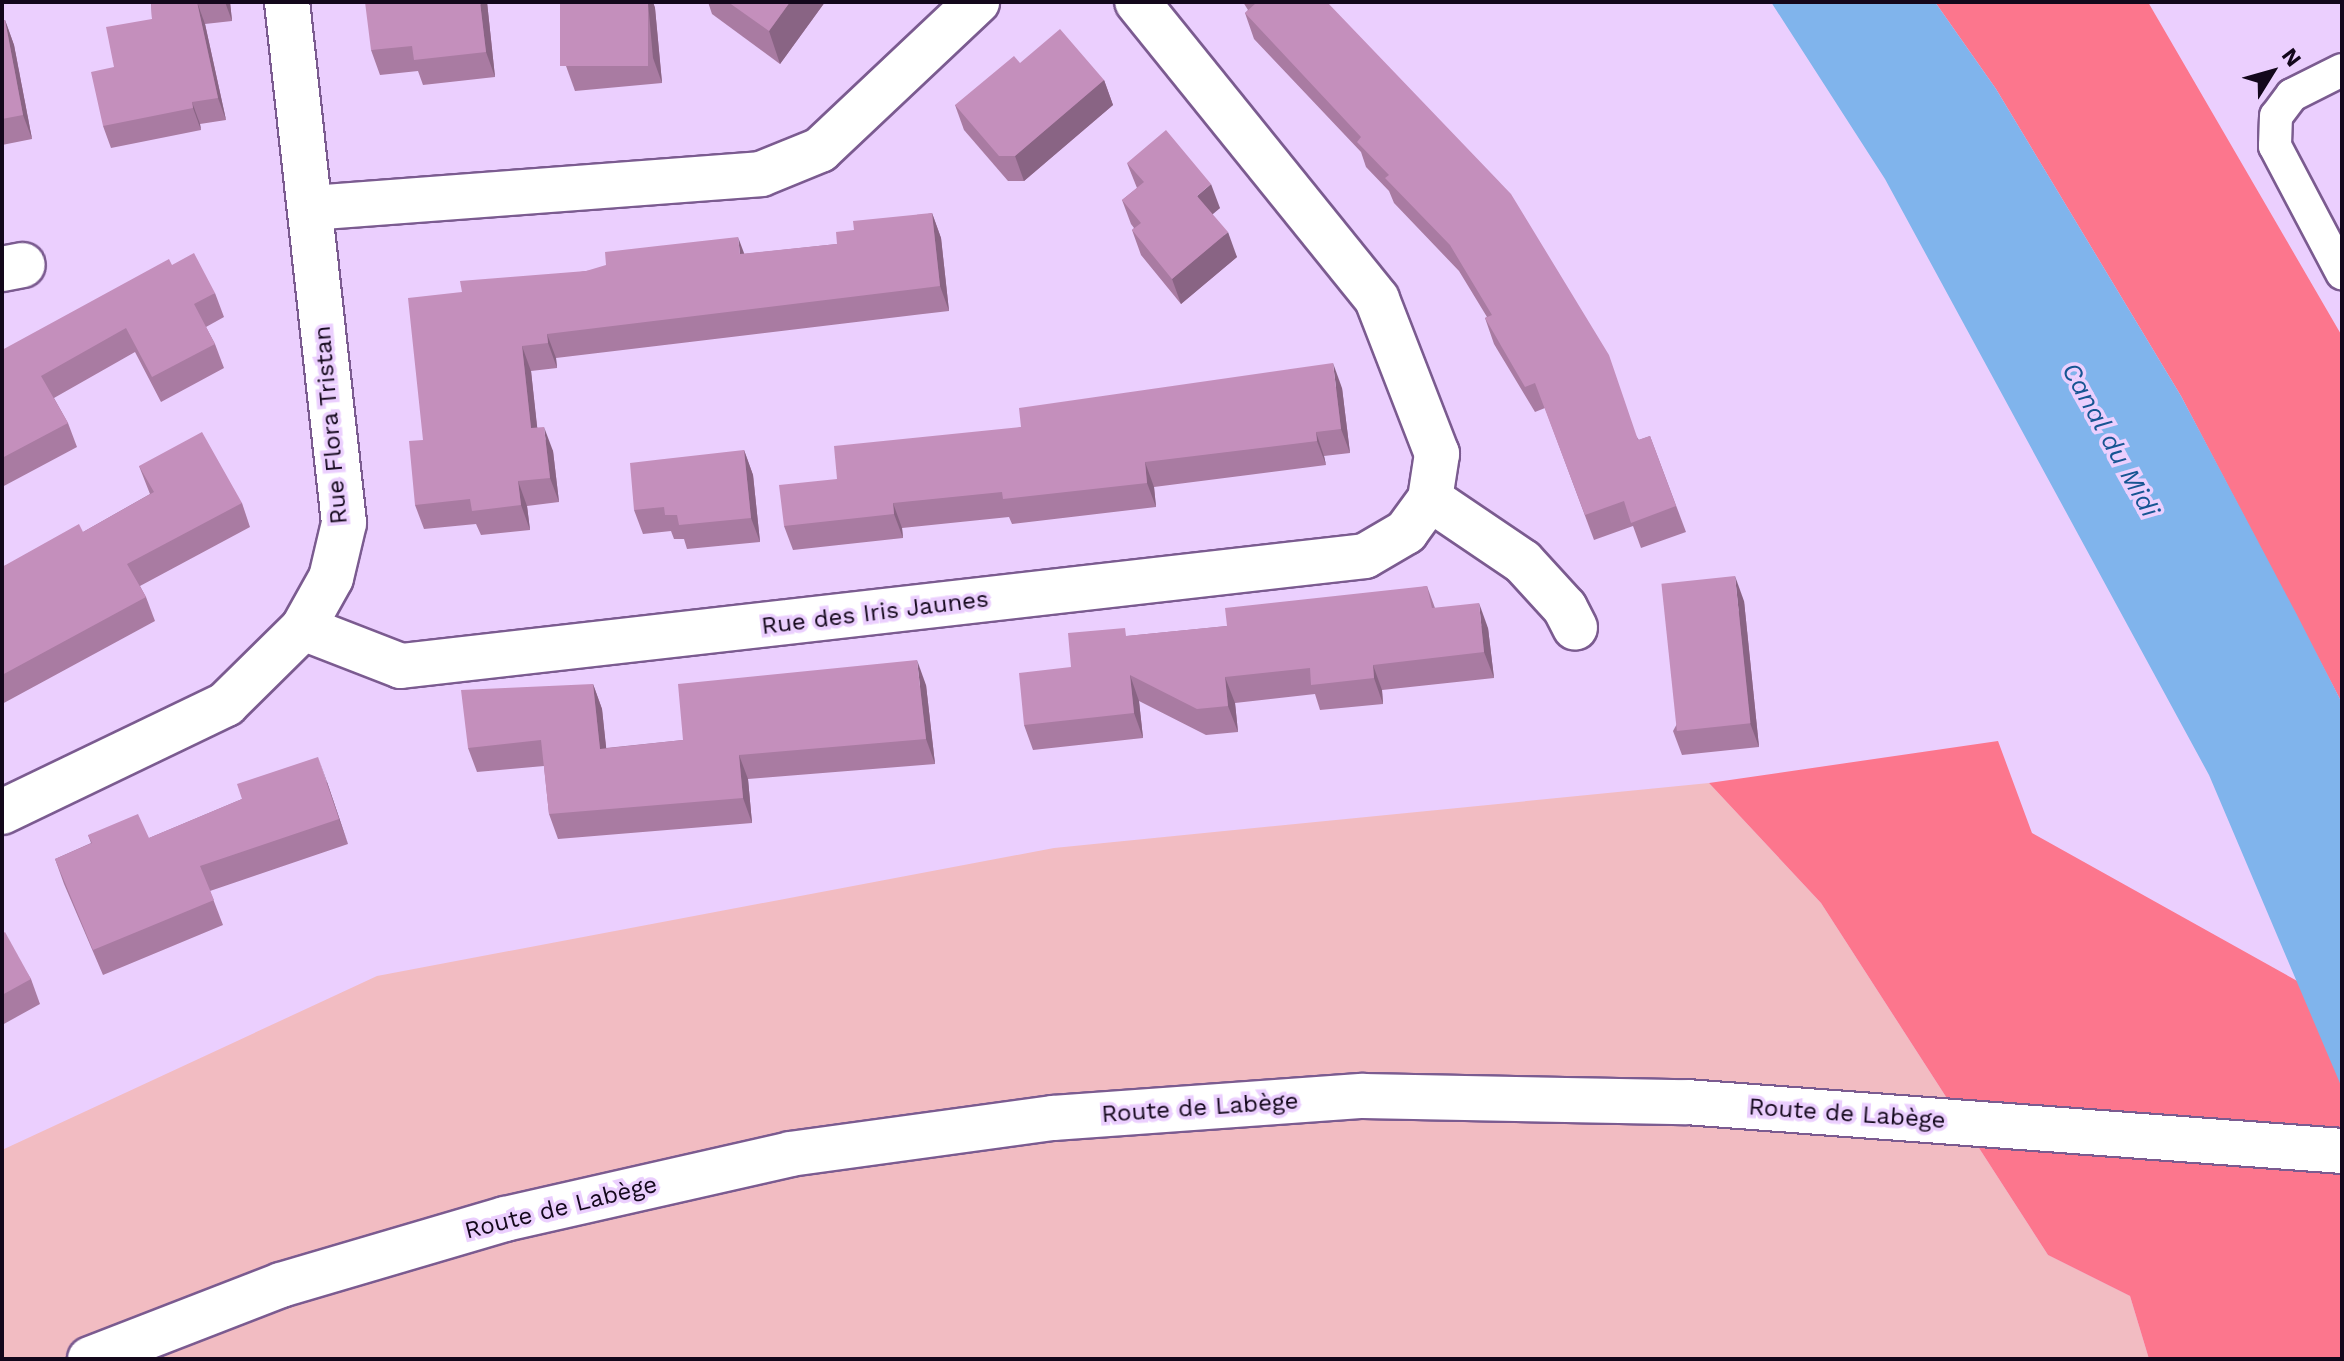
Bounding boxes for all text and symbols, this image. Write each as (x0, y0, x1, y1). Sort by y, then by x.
north arrow (2232, 32, 2312, 112)
text: N (2277, 43, 2306, 71)
street label: Rue Flora Tristan (308, 324, 354, 526)
water label: Canal du Midi (2054, 357, 2166, 523)
street label: Rue des Iris Jaunes (760, 585, 990, 641)
street label: Route de Labège (1101, 1087, 1299, 1129)
street label: Route de Labège (1748, 1093, 1946, 1135)
street label: Route de Labège (462, 1170, 660, 1246)

